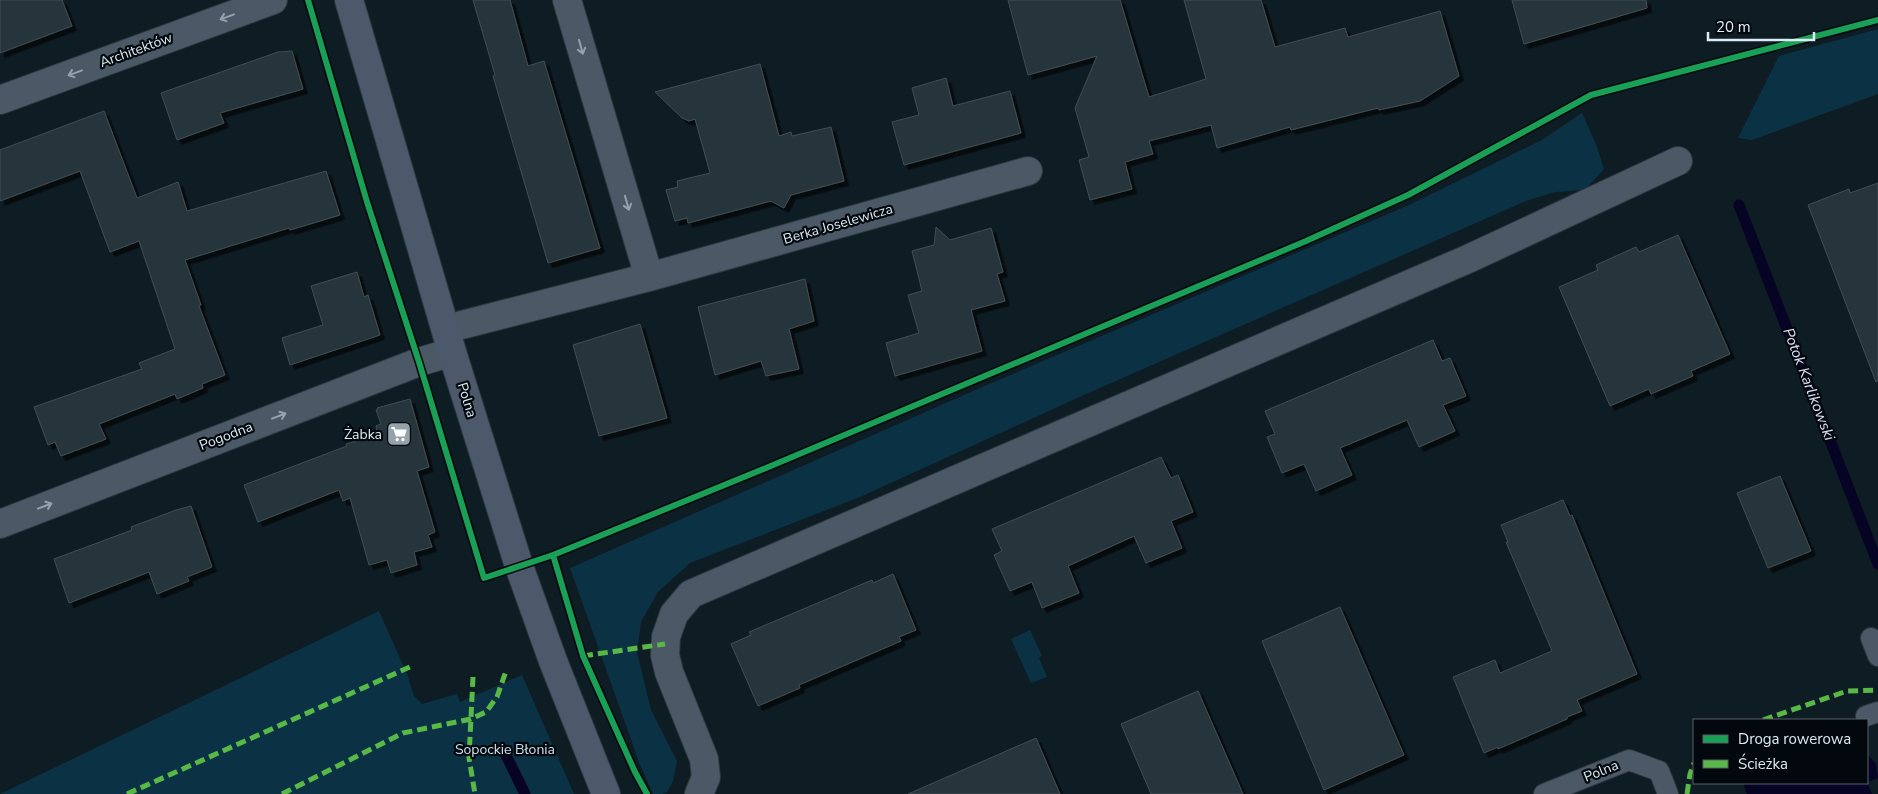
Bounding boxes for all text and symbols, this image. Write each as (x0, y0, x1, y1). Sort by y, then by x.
scale bar (1708, 10, 1814, 42)
one-way arrow (220, 13, 235, 22)
text: 20 m (1716, 17, 1751, 37)
street label: Architektów (97, 28, 175, 72)
one-way arrow (577, 38, 587, 54)
one-way arrow (67, 69, 83, 78)
one-way arrow (622, 194, 632, 210)
street label: Berka Joselewicza (781, 199, 895, 249)
water label: Potok Karlikowski (1778, 325, 1840, 444)
street label: Polna (453, 380, 481, 420)
one-way arrow (271, 411, 286, 420)
street label: Pogodna (197, 417, 255, 455)
supermarket icon: Żabka (386, 421, 412, 447)
place label: Żabka (344, 425, 382, 444)
one-way arrow (37, 501, 53, 510)
legend (1693, 719, 1868, 784)
text: Droga rowerowa (1738, 729, 1851, 749)
park label: Sopockie Błonia (455, 740, 555, 759)
text: Ścieżka (1738, 753, 1788, 774)
street label: Polna (1581, 755, 1621, 787)

